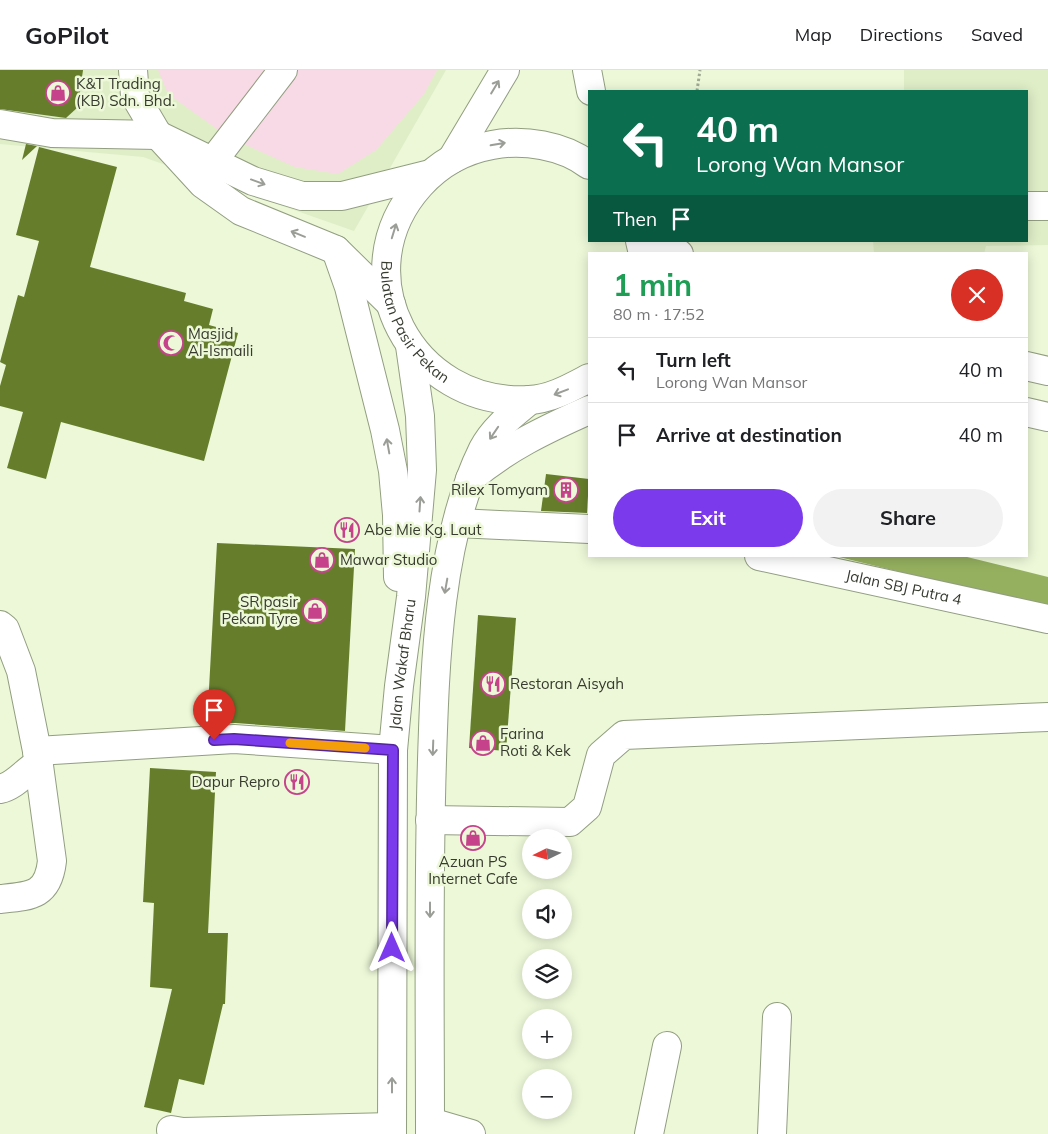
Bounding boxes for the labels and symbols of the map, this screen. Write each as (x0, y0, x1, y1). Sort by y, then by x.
place label: K&T Trading (KB) Sdn. Bhd. (76, 74, 175, 110)
shop icon: K&T Trading (KB) Sdn. Bhd. (45, 80, 71, 106)
one-way arrow (490, 80, 500, 95)
one-way arrow (489, 139, 505, 149)
one-way arrow (249, 178, 265, 187)
one-way arrow (389, 223, 399, 239)
one-way arrow (291, 229, 306, 238)
street label: Bulatan Pasir Pekan (377, 260, 453, 387)
place label: Masjid Al-Ismaili (188, 324, 253, 360)
mosque icon: Masjid Al-Ismaili (158, 330, 184, 356)
one-way arrow (553, 388, 569, 397)
one-way arrow (489, 425, 499, 439)
one-way arrow (383, 438, 392, 454)
building icon: Rilex Tomyam (553, 477, 579, 503)
place label: Rilex Tomyam (451, 480, 548, 499)
one-way arrow (415, 497, 424, 513)
restaurant icon: Abe Mie Kg. Laut (334, 517, 360, 543)
place label: Abe Mie Kg. Laut (364, 520, 481, 539)
shop icon: Mawar Studio (309, 547, 335, 573)
place label: Mawar Studio (340, 550, 437, 569)
street label: Jalan SBJ Putra 4 (844, 565, 964, 609)
one-way arrow (440, 578, 450, 594)
place label: SR pasir Pekan Tyre (222, 592, 299, 628)
shop icon: SR pasir Pekan Tyre (302, 598, 328, 624)
street label: Jalan Wakaf Bharu (385, 598, 420, 731)
restaurant icon: Restoran Aisyah (480, 671, 506, 697)
place label: Restoran Aisyah (510, 674, 624, 693)
pin (193, 689, 235, 740)
place label: Farina Roti & Kek (500, 724, 571, 760)
shop icon: Farina Roti & Kek (470, 730, 496, 756)
one-way arrow (428, 740, 437, 756)
restaurant icon: Dapur Repro (284, 769, 310, 795)
place label: Dapur Repro (191, 772, 280, 791)
shop icon: Azuan PS Internet Cafe (460, 825, 486, 851)
north arrow (522, 829, 572, 879)
place label: Azuan PS Internet Cafe (428, 852, 518, 888)
one-way arrow (425, 902, 435, 918)
position arrow (365, 921, 417, 973)
one-way arrow (387, 1078, 397, 1094)

